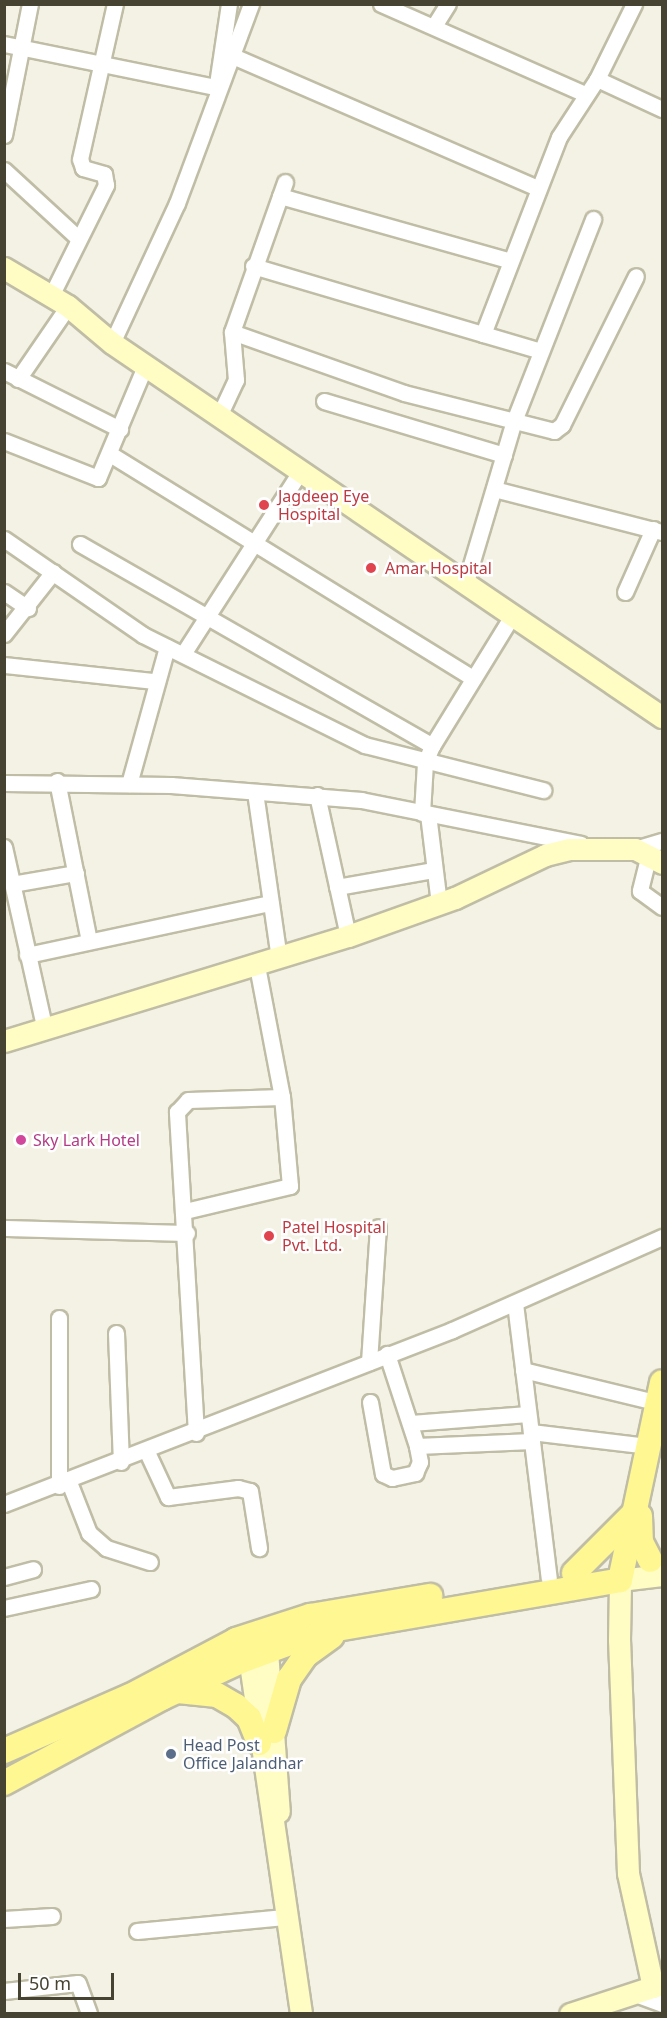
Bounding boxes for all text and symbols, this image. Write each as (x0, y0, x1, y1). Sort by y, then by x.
place label: Jagdeep Eye Hospital (278, 486, 369, 524)
marker: Jagdeep Eye Hospital (255, 496, 273, 514)
place label: Amar Hospital (385, 558, 492, 578)
marker: Amar Hospital (362, 559, 380, 577)
place label: Sky Lark Hotel (33, 1130, 140, 1150)
marker: Sky Lark Hotel (14, 1133, 28, 1147)
place label: Patel Hospital Pvt. Ltd. (282, 1217, 386, 1255)
marker: Patel Hospital Pvt. Ltd. (260, 1227, 278, 1245)
place label: Head Post Office Jalandhar (183, 1735, 303, 1773)
marker: Head Post Office Jalandhar (164, 1747, 178, 1761)
scale bar (21, 1961, 117, 1999)
text: 50 m (29, 1971, 71, 1995)

